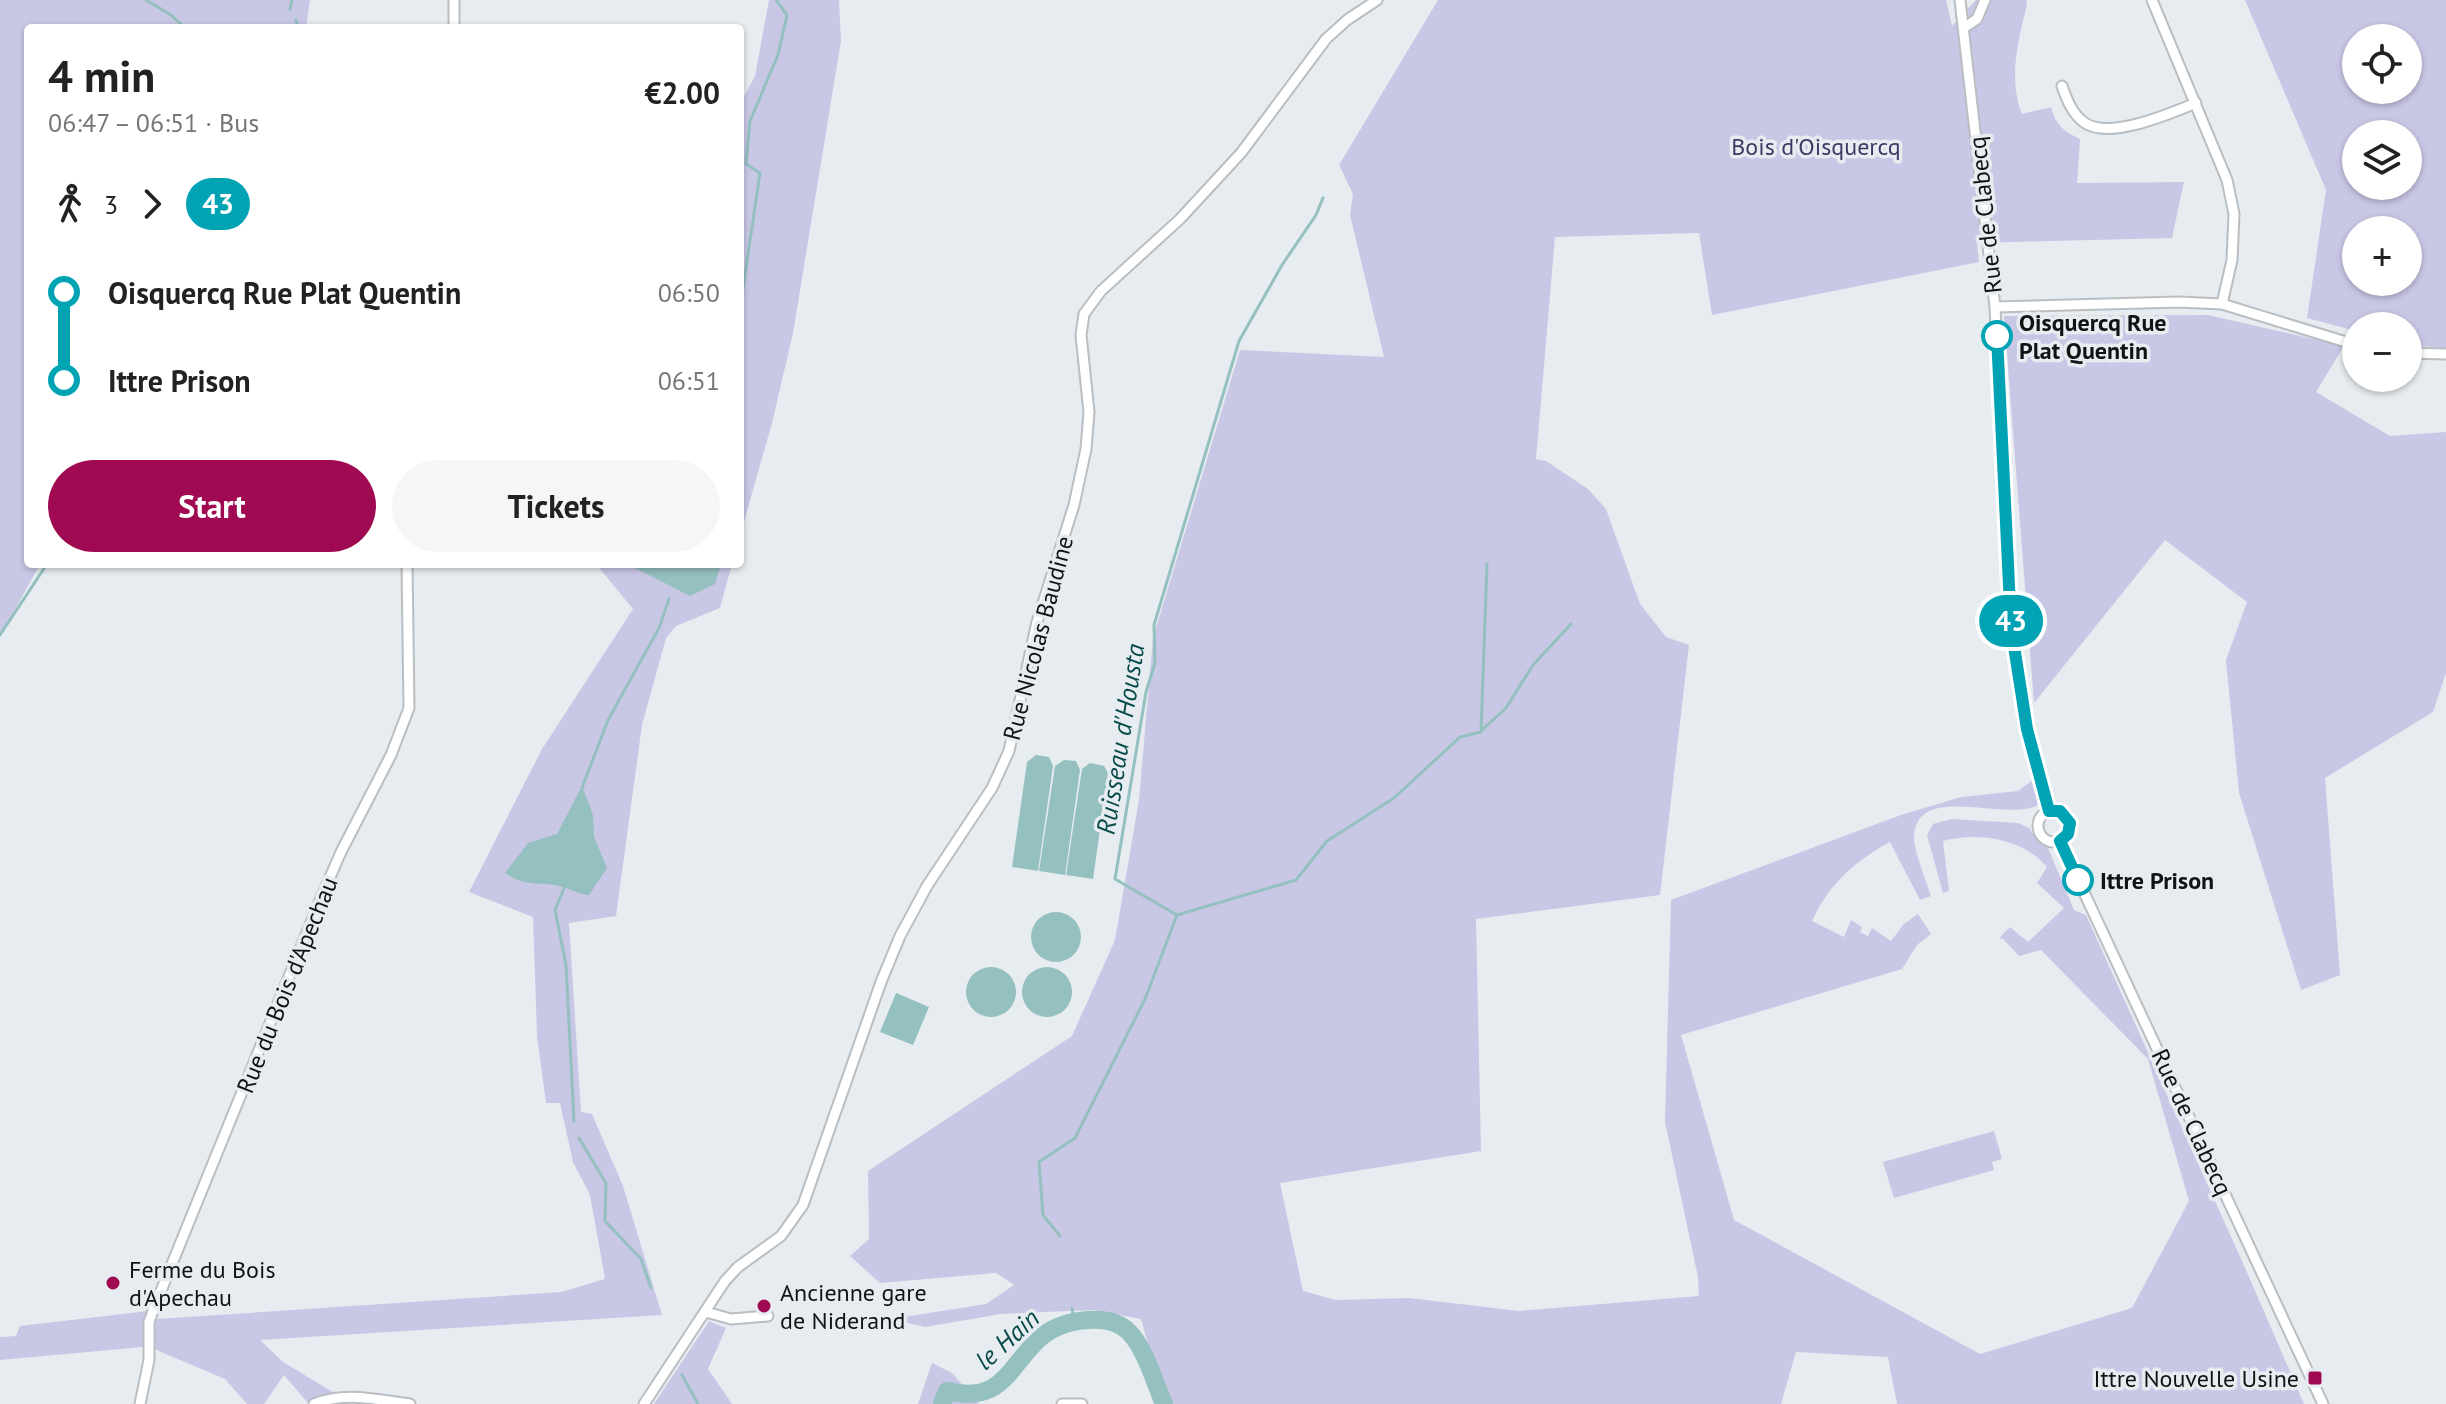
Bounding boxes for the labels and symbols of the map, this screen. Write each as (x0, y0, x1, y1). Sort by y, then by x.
park label: Bois d'Oisquercq (1731, 131, 1901, 162)
street label: Rue de Clabecq (1961, 135, 2009, 295)
place label: Oisquercq Rue Plat Quentin (2019, 307, 2167, 366)
marker: Oisquercq Rue Plat Quentin (1982, 321, 2012, 351)
street label: Rue Nicolas Baudine (996, 532, 1080, 744)
line badge: 43 (1975, 595, 2047, 647)
water label: Ruisseau d'Housta (1089, 641, 1151, 837)
marker: Ittre Prison (2063, 865, 2093, 895)
place label: Ittre Prison (2100, 865, 2214, 896)
street label: Rue du Bois d'Apechau (229, 872, 345, 1098)
street label: Rue de Clabecq (2145, 1044, 2239, 1200)
place label: Ferme du Bois d'Apechau (129, 1254, 276, 1313)
marker: Ferme du Bois d'Apechau (104, 1274, 122, 1292)
place label: Ancienne gare de Niderand (780, 1277, 927, 1336)
marker: Ancienne gare de Niderand (755, 1297, 773, 1315)
water label: le Hain (968, 1301, 1046, 1377)
place label: Ittre Nouvelle Usine (2093, 1363, 2299, 1394)
marker: Ittre Nouvelle Usine (2306, 1369, 2324, 1387)

